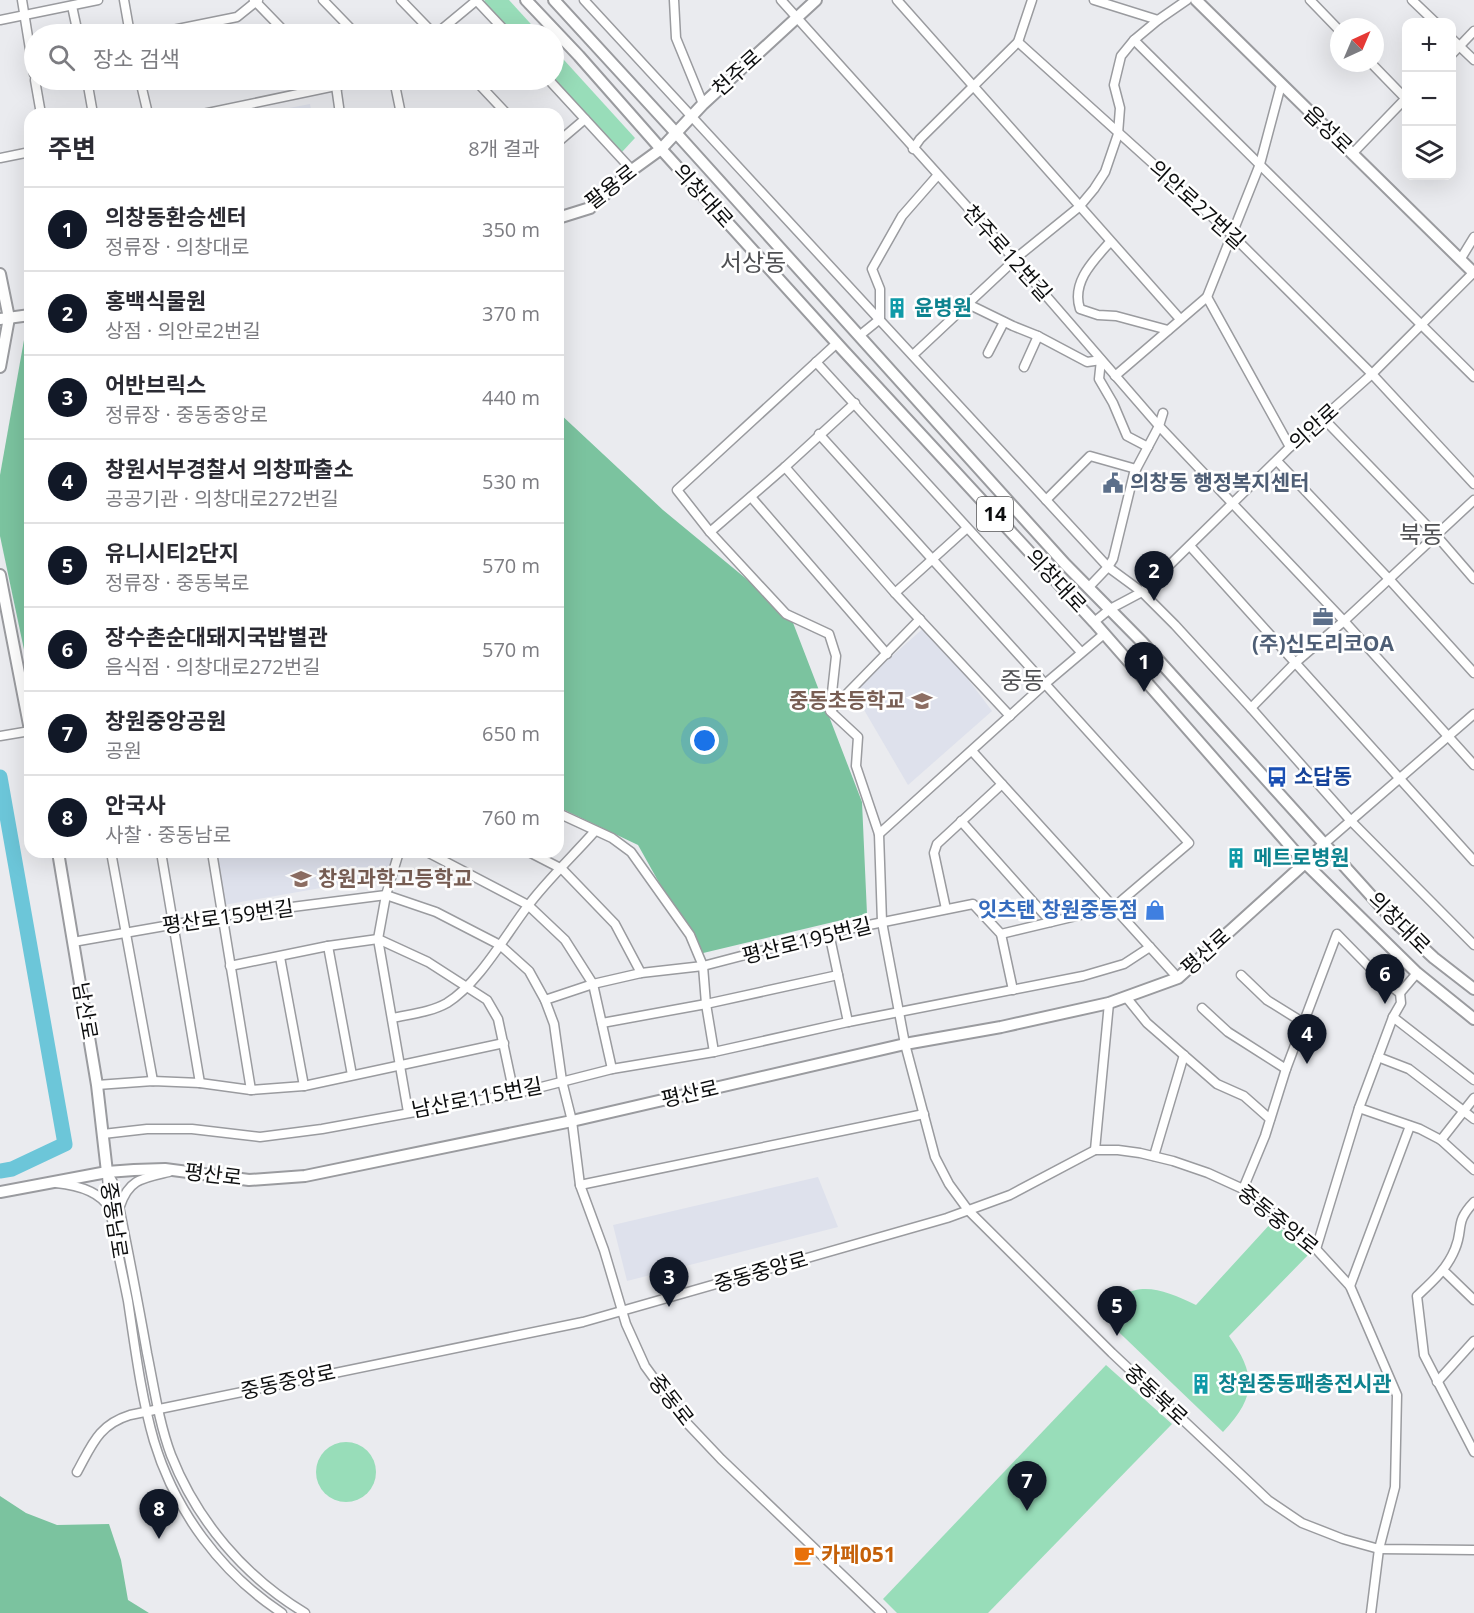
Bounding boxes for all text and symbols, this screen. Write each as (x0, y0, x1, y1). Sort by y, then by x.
north arrow (1330, 18, 1384, 72)
map controls (1402, 18, 1456, 180)
button: + (1402, 18, 1456, 72)
search box (24, 24, 564, 90)
icon: search (45, 41, 78, 74)
street label: 천주로 (705, 42, 767, 102)
text: 장소 검색 (93, 43, 180, 73)
button: − (1402, 72, 1456, 126)
street label: 읍성로 (1298, 99, 1359, 159)
button: layers (1402, 126, 1456, 180)
text: 주변 (48, 130, 96, 166)
text: 8개 결과 (468, 135, 540, 162)
street label: 의안로27번길 (1143, 153, 1252, 255)
street label: 팔용로 (579, 157, 642, 215)
street label: 의창대로 (667, 157, 740, 233)
street label: 천주로12번길 (957, 198, 1059, 307)
text: 의창동환승센터 (105, 201, 247, 231)
text: 1 (62, 216, 73, 243)
text: 350 m (482, 216, 540, 243)
text: 정류장 · 의창대로 (105, 233, 249, 260)
district label: 서상동 (720, 245, 786, 278)
text: 홍백식물원 (105, 285, 206, 315)
place label: 윤병원 (914, 293, 972, 321)
building icon: 윤병원 (885, 296, 909, 320)
text: 2 (62, 300, 73, 327)
text: 370 m (482, 300, 540, 327)
text: 상점 · 의안로2번길 (105, 317, 261, 344)
text: 어반브릭스 (105, 369, 206, 399)
text: 3 (62, 384, 73, 411)
text: 440 m (482, 384, 540, 411)
street label: 의안로 (1282, 396, 1344, 456)
text: 정류장 · 중동중앙로 (105, 401, 268, 428)
text: 창원서부경찰서 의창파출소 (105, 453, 354, 483)
text: 4 (62, 468, 73, 495)
text: 530 m (482, 468, 540, 495)
place label: 의창동 행정복지센터 (1130, 468, 1309, 496)
public building icon: 의창동 행정복지센터 (1101, 471, 1125, 495)
text: 공공기관 · 의창대로272번길 (105, 485, 339, 512)
road number: 14 (977, 497, 1013, 531)
district label: 북동 (1399, 517, 1443, 550)
text: 유니시티2단지 (105, 537, 239, 567)
street label: 의창대로 (1020, 543, 1093, 618)
text: 5 (62, 552, 73, 579)
text: 570 m (482, 552, 540, 579)
pin: 2 (1134, 552, 1174, 601)
text: 정류장 · 중동북로 (105, 569, 249, 596)
office icon: (주)신도리코OA (1311, 605, 1335, 629)
text: 장수촌순대돼지국밥별관 (105, 621, 328, 651)
place label: (주)신도리코OA (1252, 629, 1395, 657)
text: 6 (62, 636, 73, 663)
text: 570 m (482, 636, 540, 663)
pin: 1 (1124, 642, 1164, 692)
text: 음식점 · 의창대로272번길 (105, 653, 321, 680)
district label: 중동 (1000, 663, 1044, 696)
place label: 중동초등학교 (789, 686, 905, 714)
school or university icon: 중동초등학교 (910, 689, 934, 713)
text: 창원중앙공원 (105, 705, 226, 735)
text: 7 (62, 720, 73, 747)
text: 650 m (482, 720, 540, 747)
your location (690, 726, 719, 755)
text: 공원 (105, 737, 142, 764)
place label: 소답동 (1294, 762, 1352, 790)
bus stop icon: 소답동 (1265, 765, 1289, 789)
text: 안국사 (105, 789, 166, 819)
text: 8 (62, 804, 73, 831)
text: 760 m (482, 804, 540, 831)
text: 사찰 · 중동남로 (105, 821, 231, 848)
place label: 메트로병원 (1253, 843, 1350, 871)
building icon: 메트로병원 (1224, 846, 1248, 870)
place label: 창원과학고등학교 (318, 864, 473, 892)
school or university icon: 창원과학고등학교 (289, 867, 313, 891)
street label: 의창대로 (1362, 885, 1437, 960)
street label: 평산로159번길 (160, 893, 295, 939)
place label: 잇츠탠 창원중동점 (978, 895, 1138, 923)
shop icon: 잇츠탠 창원중동점 (1143, 898, 1167, 922)
street label: 평산로195번길 (739, 910, 874, 970)
street label: 평산로 (1174, 921, 1236, 981)
pin: 6 (1366, 954, 1404, 1004)
street label: 남산로 (67, 980, 105, 1042)
pin: 4 (1288, 1014, 1326, 1064)
street label: 남산로115번길 (409, 1071, 545, 1123)
street label: 평산로 (658, 1073, 721, 1113)
street label: 평산로 (183, 1157, 244, 1191)
street label: 중동중앙로 (1232, 1178, 1325, 1261)
street label: 중동남로 (95, 1179, 135, 1260)
street label: 중동중앙로 (710, 1244, 811, 1298)
pin: 3 (650, 1258, 688, 1307)
pin: 5 (1098, 1286, 1136, 1336)
street label: 중동중앙로 (238, 1357, 338, 1405)
street label: 중동북로 (1119, 1358, 1194, 1431)
street label: 중동로 (643, 1368, 701, 1431)
place label: 창원중동패총전시관 (1218, 1369, 1392, 1397)
building icon: 창원중동패총전시관 (1189, 1372, 1213, 1396)
pin: 7 (1008, 1462, 1046, 1511)
pin: 8 (140, 1490, 178, 1539)
place label: 카페051 (821, 1540, 896, 1568)
cafe icon: 카페051 (792, 1543, 816, 1567)

